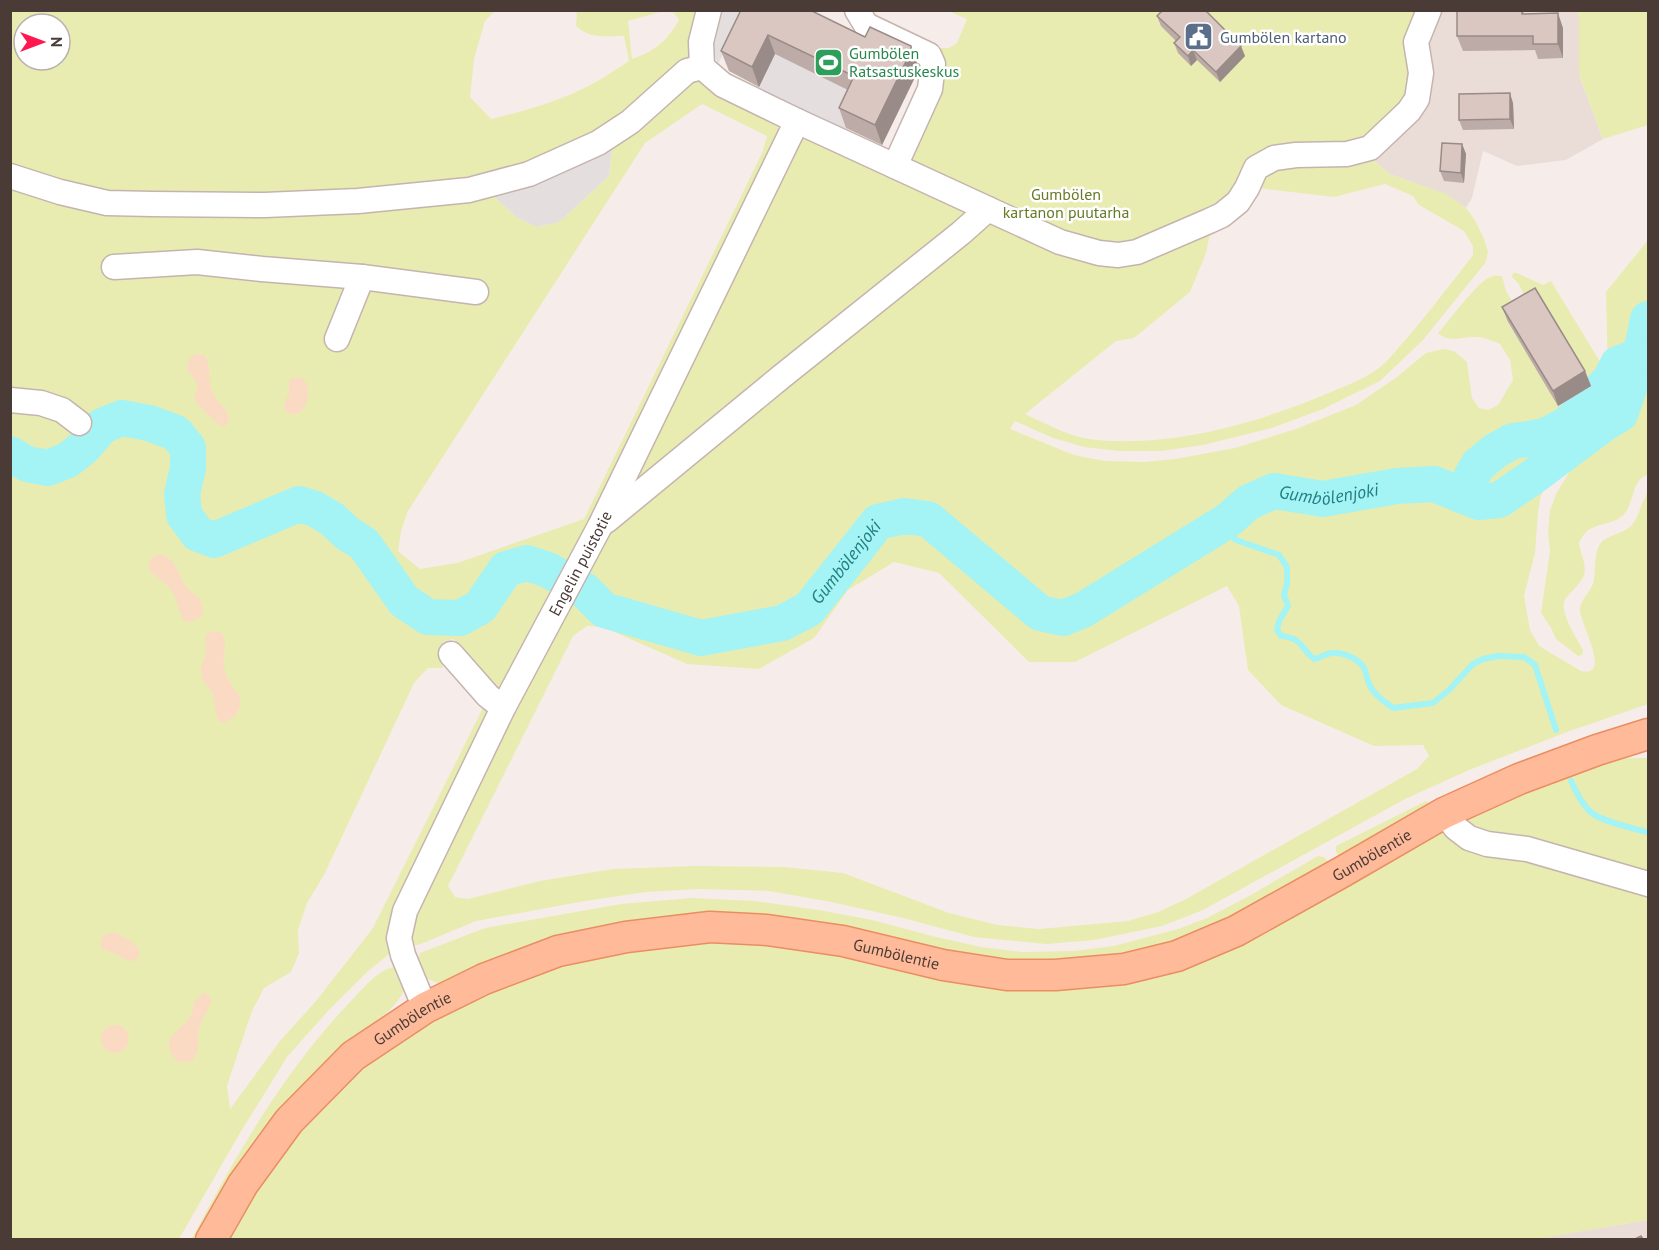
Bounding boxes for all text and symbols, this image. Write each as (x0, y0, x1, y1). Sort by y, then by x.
north arrow (12, 12, 72, 72)
public building icon: Gumbölen kartano (1183, 21, 1215, 53)
place label: Gumbölen kartano (1220, 27, 1347, 47)
text: N (47, 37, 67, 47)
place label: Gumbölen Ratsastuskeskus (849, 43, 960, 81)
sports icon: Gumbölen Ratsastuskeskus (812, 46, 844, 78)
park label: Gumbölen kartanon puutarha (1003, 184, 1129, 222)
water label: Gumbölenjoki (1277, 477, 1382, 510)
street label: Engelin puistotie (544, 507, 616, 619)
water label: Gumbölenjoki (805, 514, 887, 609)
street label: Gumbölentie (1328, 824, 1415, 886)
street label: Gumbölentie (851, 934, 942, 974)
street label: Gumbölentie (369, 987, 454, 1050)

